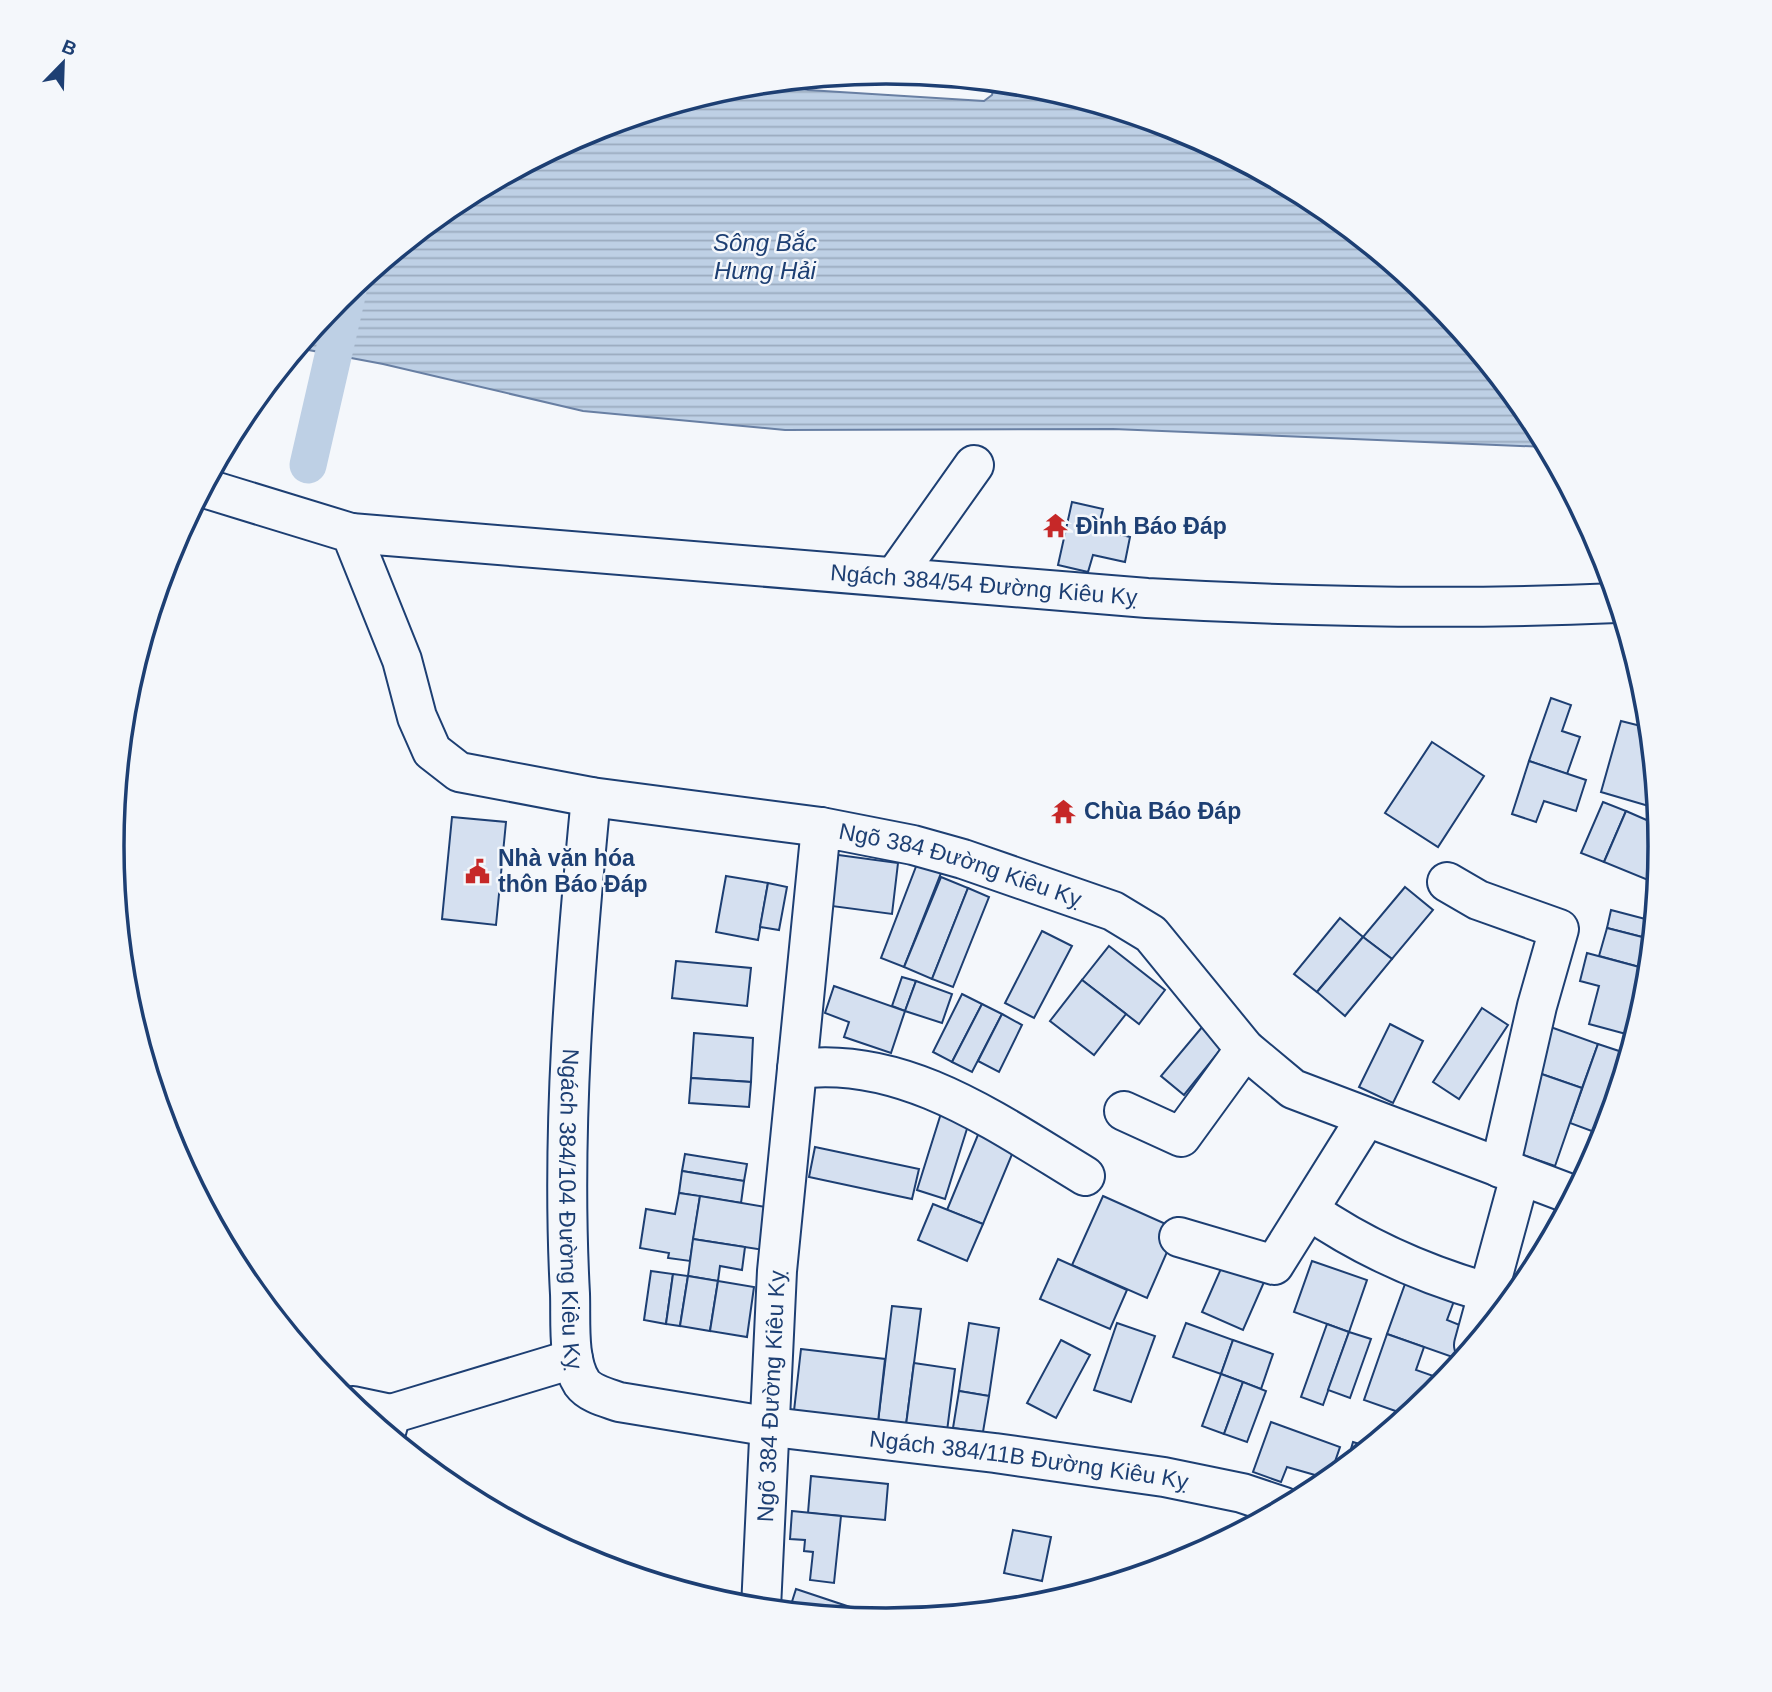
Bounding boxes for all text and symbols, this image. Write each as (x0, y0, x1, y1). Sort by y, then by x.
north arrow (28, 28, 98, 98)
text: B (59, 35, 80, 60)
water label: Sông Bắc Hưng Hải (713, 229, 817, 284)
temple icon: Đình Báo Đáp (1042, 512, 1070, 540)
place label: Đình Báo Đáp (1076, 513, 1227, 539)
street label: Ngách 384/54 Đường Kiêu Kỵ (829, 559, 1139, 610)
temple icon: Chùa Báo Đáp (1050, 797, 1078, 825)
place label: Chùa Báo Đáp (1084, 798, 1241, 824)
street label: Ngõ 384 Đường Kiêu Kỵ (837, 818, 1086, 912)
place label: Nhà văn hóa thôn Báo Đáp (498, 845, 648, 897)
public building icon: Nhà văn hóa thôn Báo Đáp (464, 857, 492, 885)
street label: Ngách 384/104 Đường Kiêu Kỵ (554, 1048, 588, 1373)
street label: Ngõ 384 Đường Kiêu Kỵ (752, 1269, 790, 1523)
street label: Ngách 384/11B Đường Kiêu Kỵ (868, 1425, 1191, 1495)

